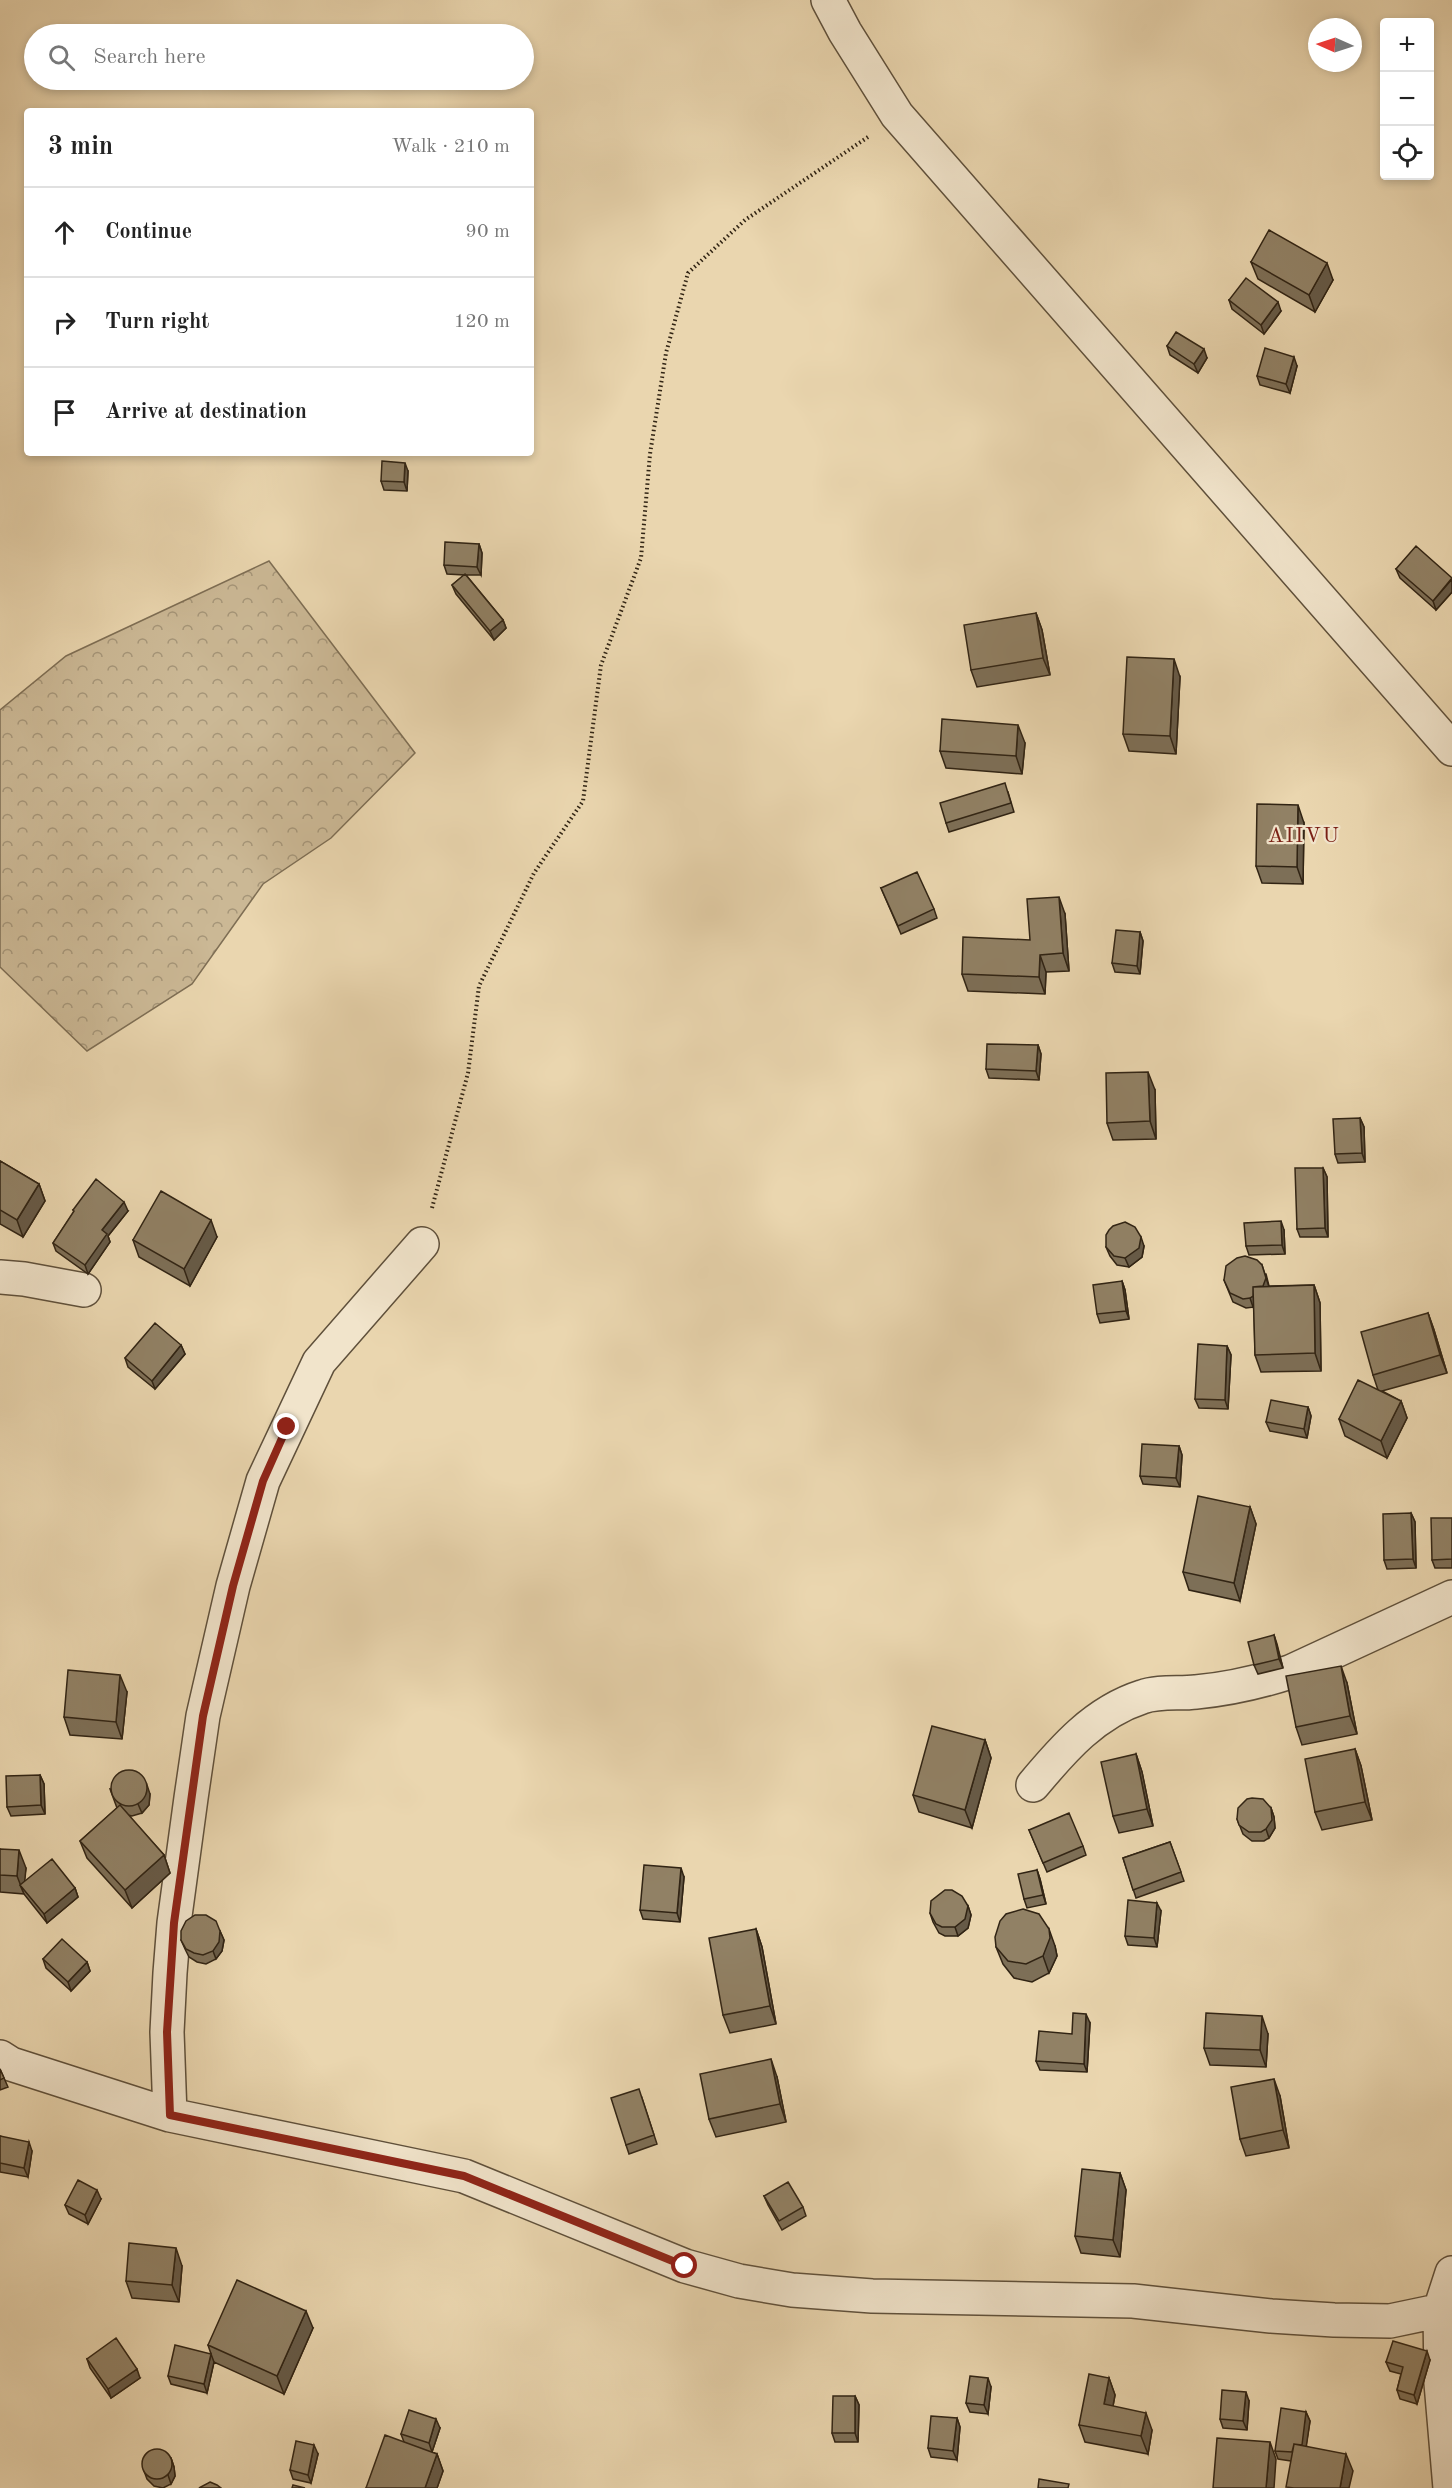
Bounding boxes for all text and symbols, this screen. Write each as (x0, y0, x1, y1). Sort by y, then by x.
north arrow (1308, 18, 1362, 72)
map controls (1380, 18, 1434, 180)
button: + (1380, 18, 1434, 72)
search box (24, 24, 534, 90)
icon: search (45, 41, 78, 74)
text: Search here (93, 46, 206, 68)
button: − (1380, 72, 1434, 126)
button: locate (1380, 126, 1434, 180)
text: 3 min (48, 134, 113, 160)
text: Walk · 210 m (391, 137, 510, 157)
icon: ahead (48, 216, 81, 249)
text: Continue (105, 221, 192, 243)
text: 90 m (465, 222, 510, 242)
icon: right (48, 306, 81, 339)
text: Turn right (105, 311, 209, 333)
text: 120 m (454, 312, 510, 332)
icon: arrive (48, 396, 81, 429)
text: Arrive at destination (105, 401, 307, 423)
district label: AIIVU (1268, 826, 1340, 847)
route end (273, 1413, 299, 1439)
route start (671, 2252, 697, 2278)

